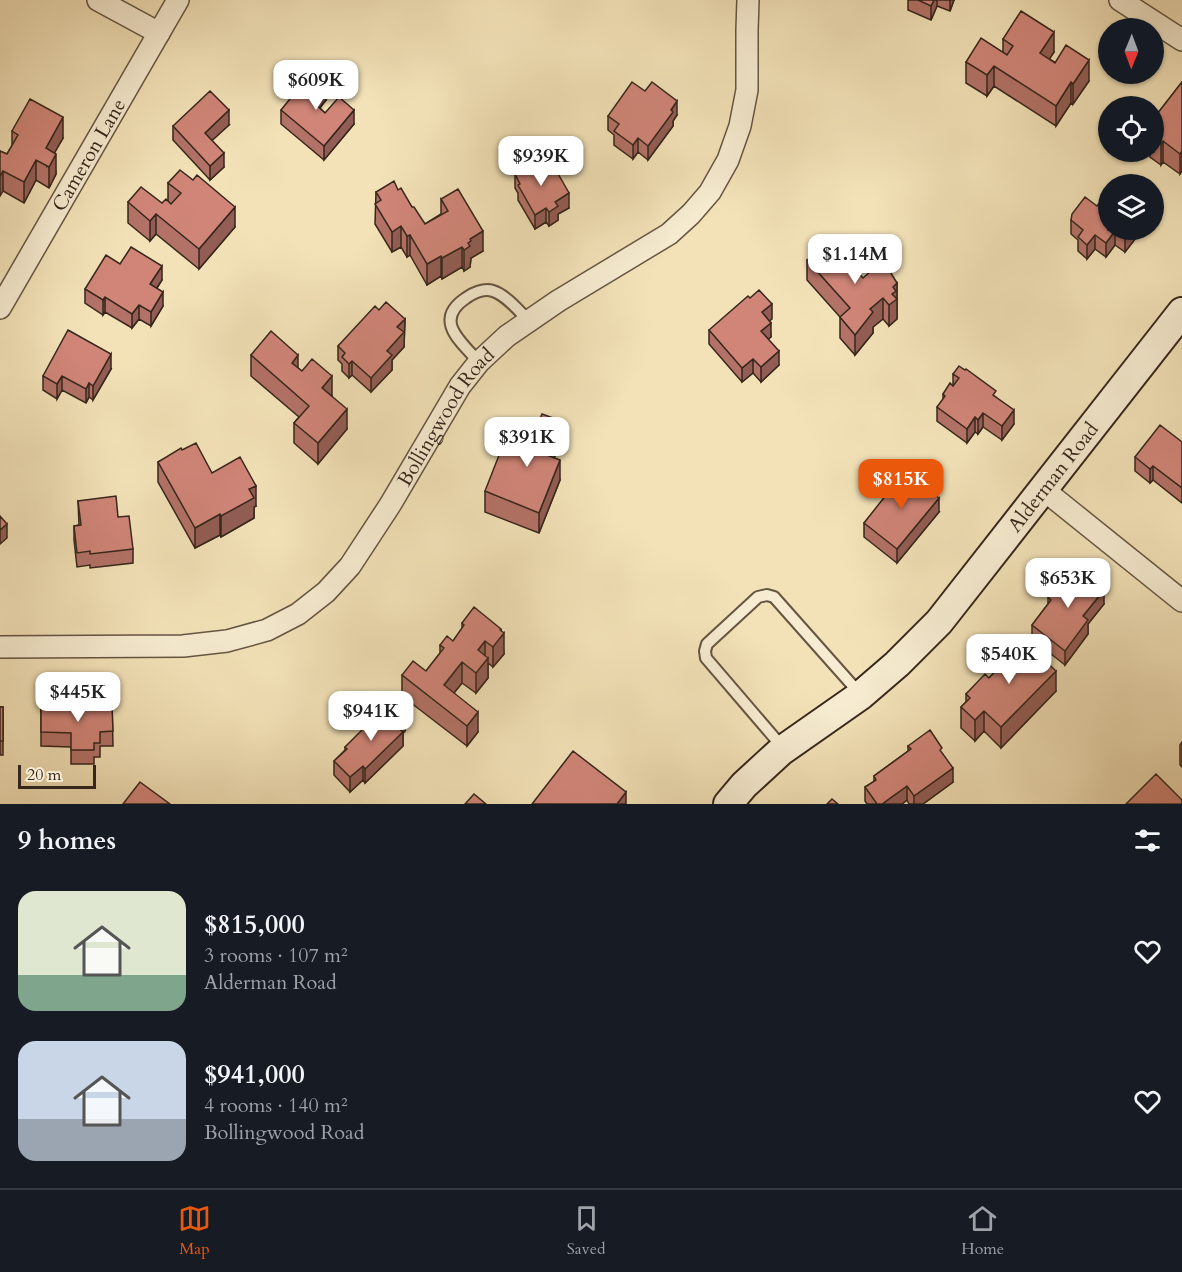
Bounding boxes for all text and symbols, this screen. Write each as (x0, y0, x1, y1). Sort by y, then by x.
north arrow (1098, 18, 1164, 84)
map controls (1098, 18, 1164, 240)
pin: $609K (274, 60, 358, 111)
text: $609K (287, 66, 345, 93)
street label: Cameron Lane (46, 94, 132, 216)
button: locate (1098, 96, 1164, 162)
pin: $939K (499, 136, 583, 187)
text: $939K (512, 142, 570, 169)
button: layers (1098, 174, 1164, 240)
pin: $1.14M (806, 234, 904, 285)
text: $1.14M (822, 240, 888, 267)
street label: Bollingwood Road (391, 341, 500, 491)
street label: Alderman Road (1002, 416, 1105, 538)
pin: $391K (485, 417, 569, 468)
text: $391K (498, 423, 556, 450)
pin: $815K (859, 459, 943, 510)
text: $815K (872, 465, 930, 492)
pin: $653K (1026, 558, 1110, 609)
text: $653K (1039, 564, 1097, 591)
pin: $540K (967, 634, 1051, 685)
text: $540K (980, 640, 1038, 667)
pin: $445K (36, 672, 120, 723)
text: $445K (49, 678, 107, 705)
pin: $941K (329, 691, 413, 742)
text: $941K (342, 697, 400, 724)
scale bar (18, 762, 96, 790)
text: 20 m (27, 764, 61, 786)
text: 9 homes (18, 823, 116, 858)
icon: filters (1131, 824, 1164, 857)
text: $815,000 (204, 907, 305, 942)
icon: home (66, 915, 138, 987)
icon: heart (1131, 935, 1164, 968)
text: 3 rooms · 107 m² (204, 942, 348, 969)
text: Alderman Road (204, 969, 337, 996)
text: $941,000 (204, 1057, 305, 1092)
icon: home (66, 1065, 138, 1137)
icon: heart (1131, 1085, 1164, 1118)
text: 4 rooms · 140 m² (204, 1092, 348, 1119)
text: Bollingwood Road (204, 1119, 364, 1146)
tab: Map (178, 1202, 211, 1260)
tab: Saved (567, 1202, 605, 1260)
tab: Home (961, 1202, 1004, 1260)

